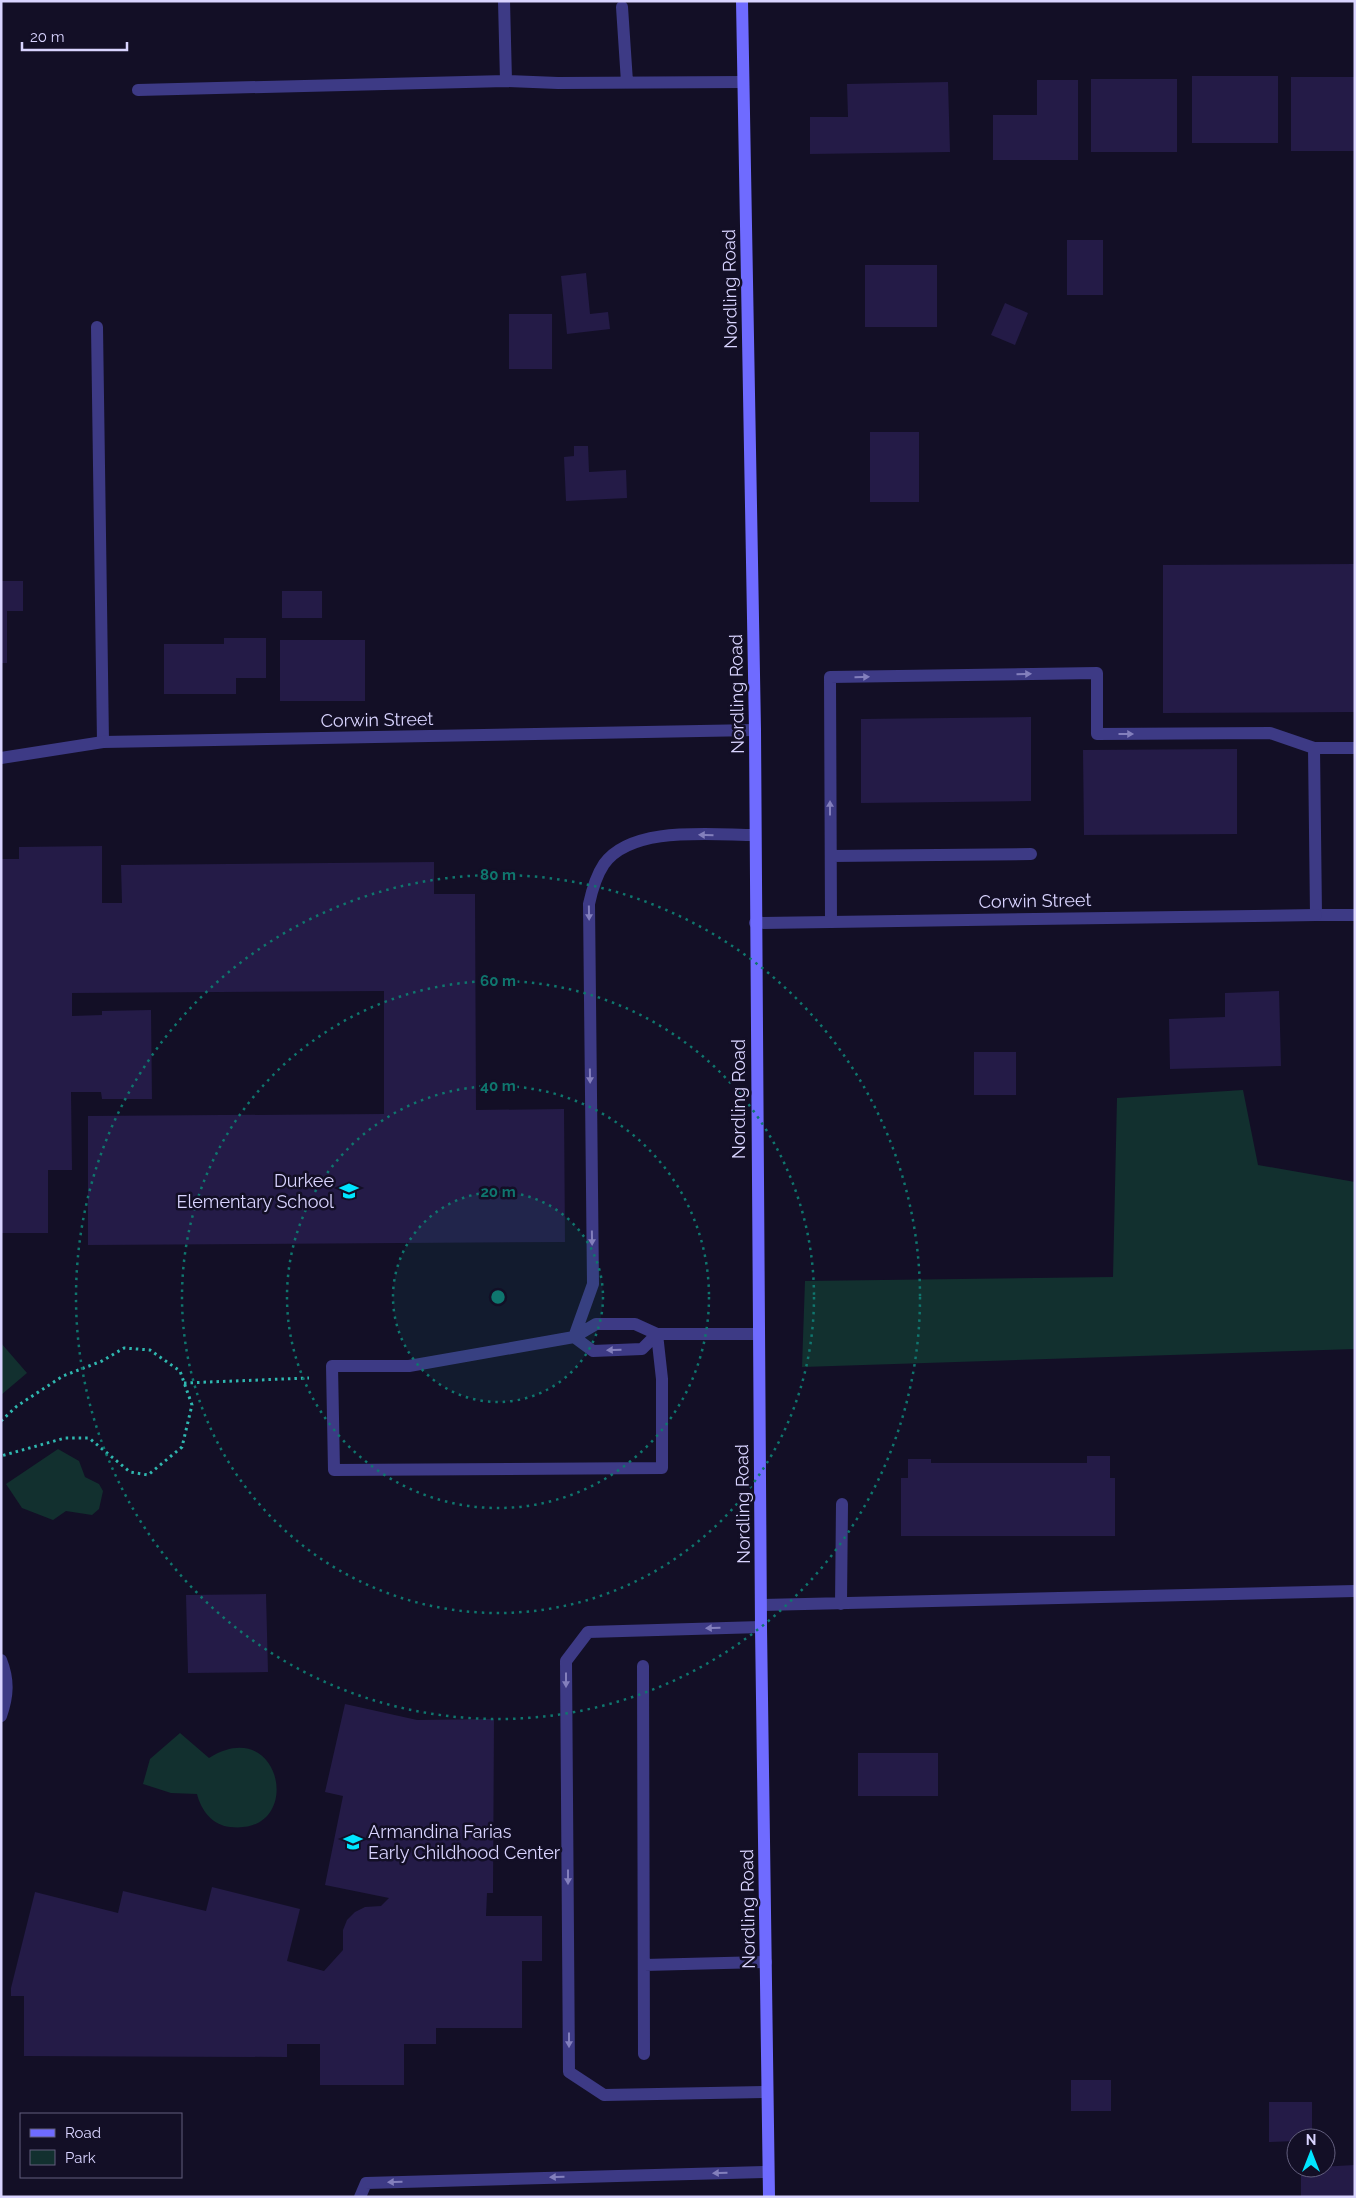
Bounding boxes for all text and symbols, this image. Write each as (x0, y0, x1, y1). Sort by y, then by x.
scale bar (22, 20, 128, 52)
text: 20 m (30, 28, 65, 46)
street label: Nordling Road (718, 229, 741, 349)
street label: Nordling Road (725, 634, 748, 754)
one-way arrow (1017, 670, 1033, 678)
one-way arrow (854, 672, 870, 680)
street label: Corwin Street (320, 708, 434, 731)
one-way arrow (1118, 730, 1134, 738)
one-way arrow (826, 799, 834, 815)
one-way arrow (698, 831, 714, 839)
text: 80 m (480, 866, 516, 884)
street label: Corwin Street (978, 889, 1092, 912)
one-way arrow (585, 905, 593, 921)
text: 60 m (480, 972, 516, 990)
street label: Nordling Road (728, 1039, 749, 1159)
one-way arrow (587, 1068, 595, 1084)
text: 40 m (480, 1077, 516, 1095)
place label: Durkee Elementary School (176, 1170, 334, 1212)
school or university icon: Durkee Elementary School (338, 1180, 360, 1202)
text: 20 m (480, 1183, 516, 1201)
one-way arrow (588, 1230, 596, 1246)
centre of rings (489, 1288, 507, 1306)
one-way arrow (606, 1346, 622, 1354)
street label: Nordling Road (731, 1444, 754, 1564)
one-way arrow (704, 1625, 720, 1633)
one-way arrow (562, 1672, 570, 1688)
place label: Armandina Farias Early Childhood Center (368, 1821, 561, 1863)
school or university icon: Armandina Farias Early Childhood Center (342, 1831, 364, 1853)
street label: Nordling Road (736, 1849, 759, 1969)
one-way arrow (564, 1869, 572, 1885)
one-way arrow (565, 2032, 573, 2048)
legend (20, 2113, 182, 2178)
text: Road (65, 2124, 101, 2142)
north arrow (1286, 2128, 1336, 2178)
text: N (1306, 2132, 1316, 2148)
text: Park (65, 2149, 96, 2167)
one-way arrow (711, 2169, 727, 2177)
one-way arrow (549, 2174, 565, 2182)
one-way arrow (387, 2178, 403, 2186)

